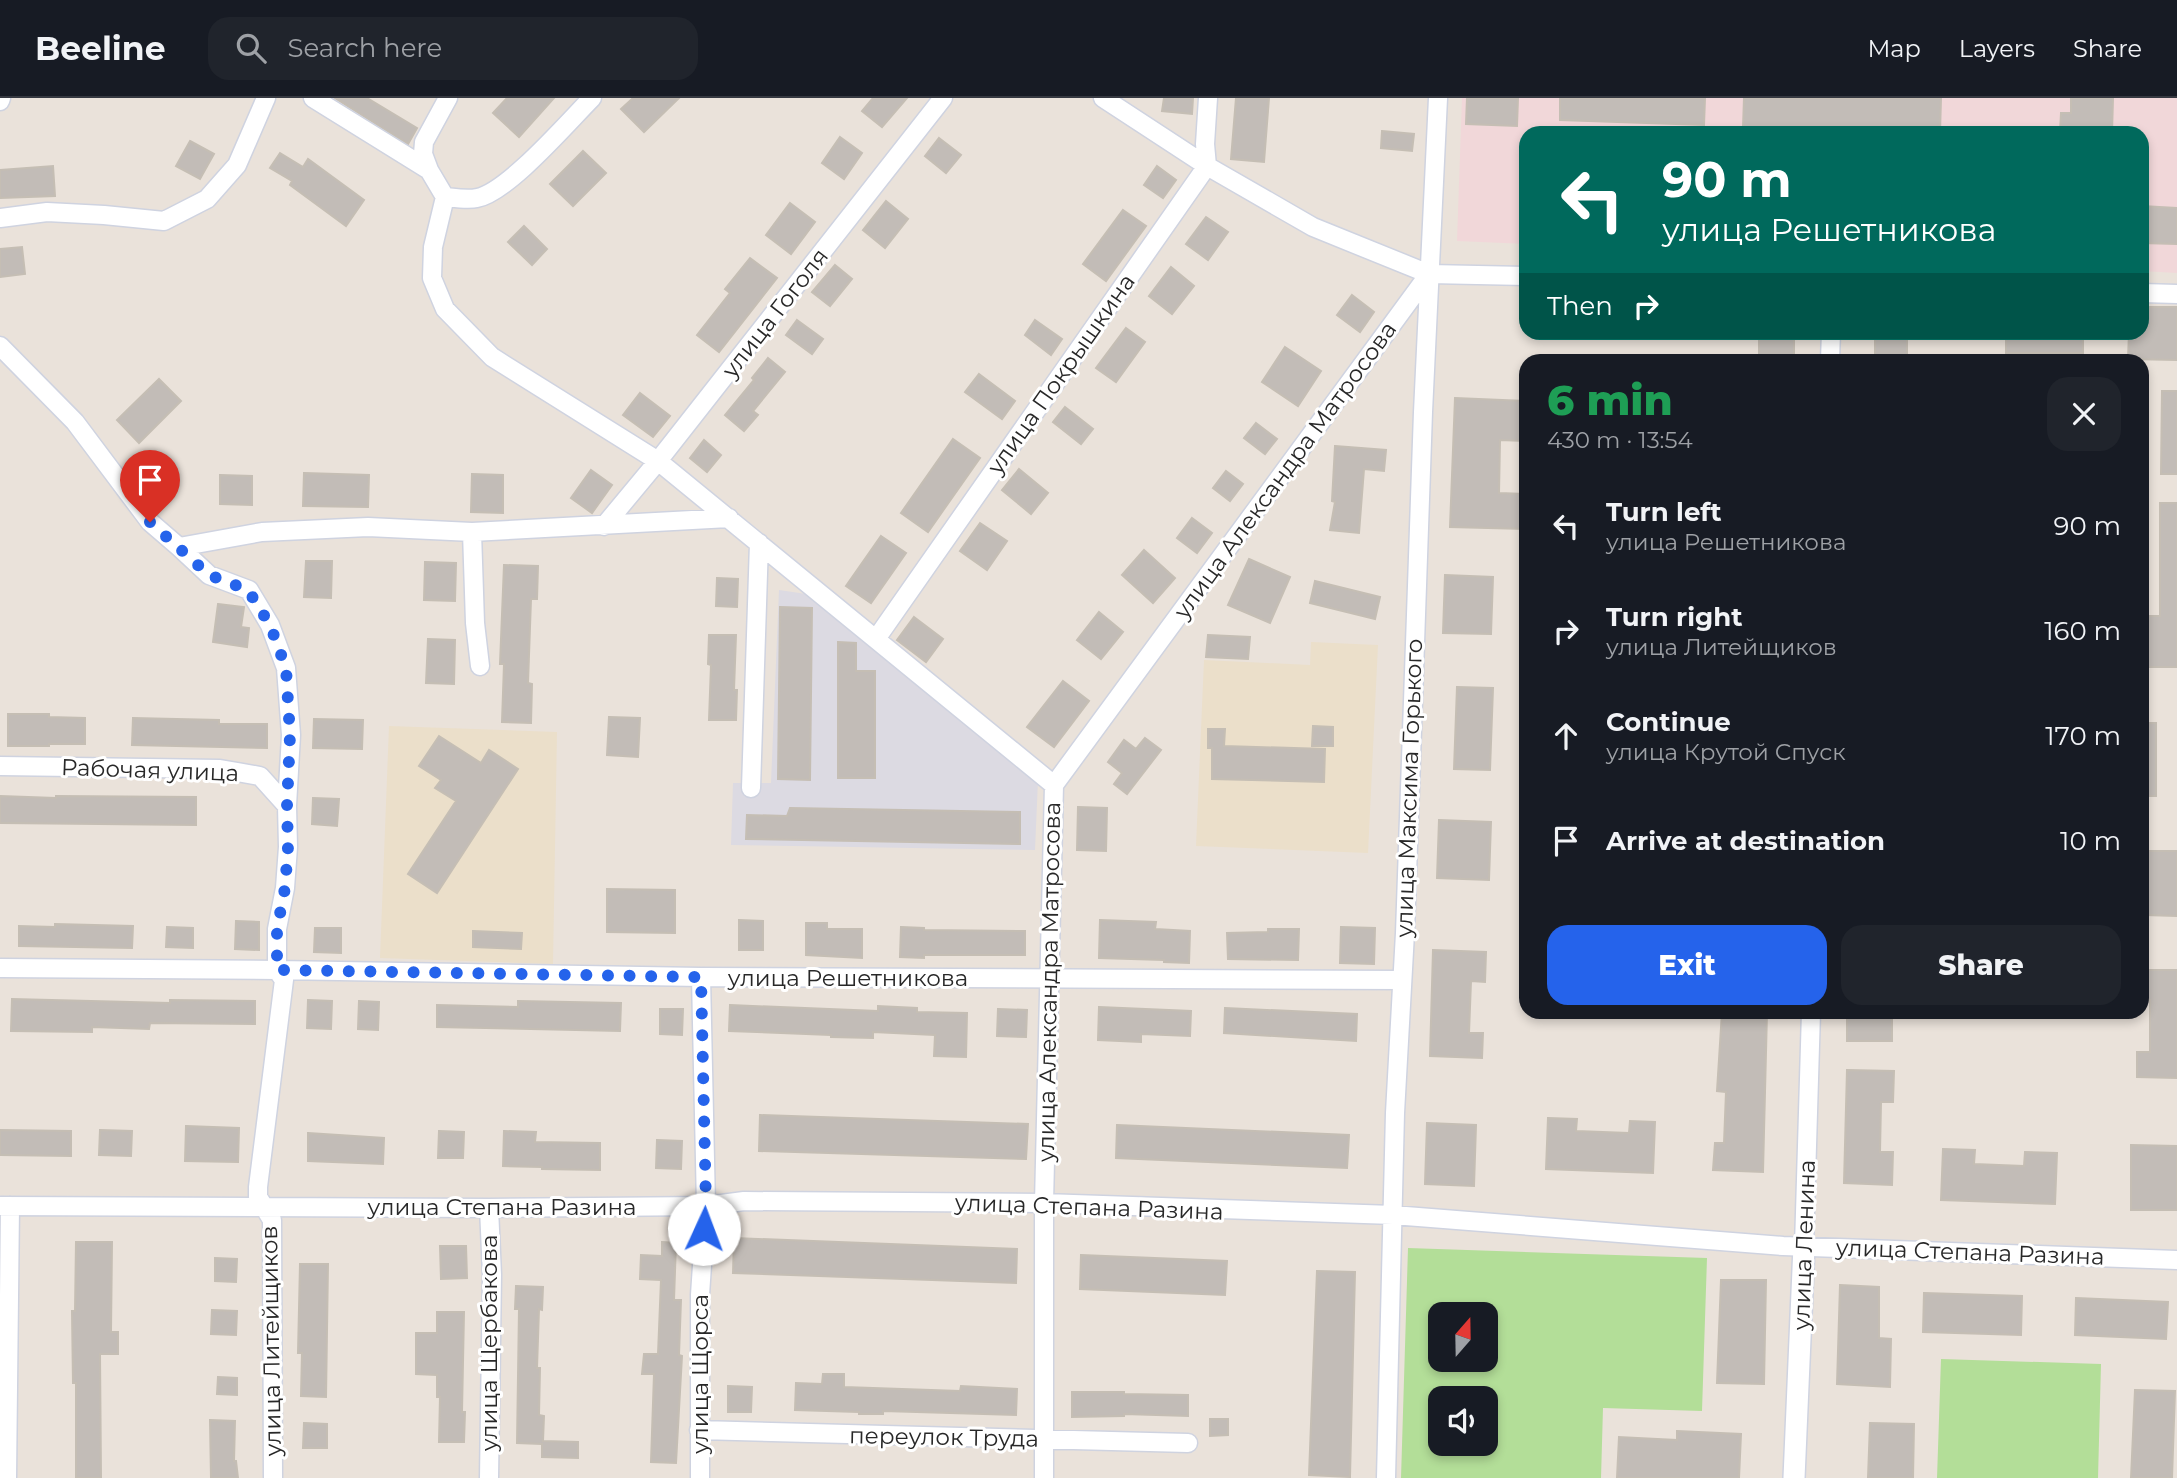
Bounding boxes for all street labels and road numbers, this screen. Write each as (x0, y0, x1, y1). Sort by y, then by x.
street label: улица Гоголя (715, 243, 834, 384)
street label: улица Покрышкина (981, 268, 1141, 480)
street label: улица Александра Матросова (1167, 316, 1402, 625)
street label: улица Максима Горького (1390, 638, 1428, 939)
street label: Рабочая улица (61, 753, 239, 787)
street label: улица Александра Матросова (1032, 802, 1066, 1163)
street label: улица Решетникова (727, 964, 968, 992)
street label: улица Ленина (1787, 1159, 1821, 1332)
street label: улица Степана Разина (953, 1188, 1224, 1226)
street label: улица Степана Разина (367, 1193, 636, 1221)
street label: улица Литейщиков (255, 1225, 287, 1458)
street label: улица Степана Разина (1834, 1233, 2105, 1271)
street label: улица Щербакова (475, 1235, 503, 1452)
street label: улица Щорса (686, 1294, 714, 1455)
street label: переулок Труда (849, 1421, 1039, 1453)

